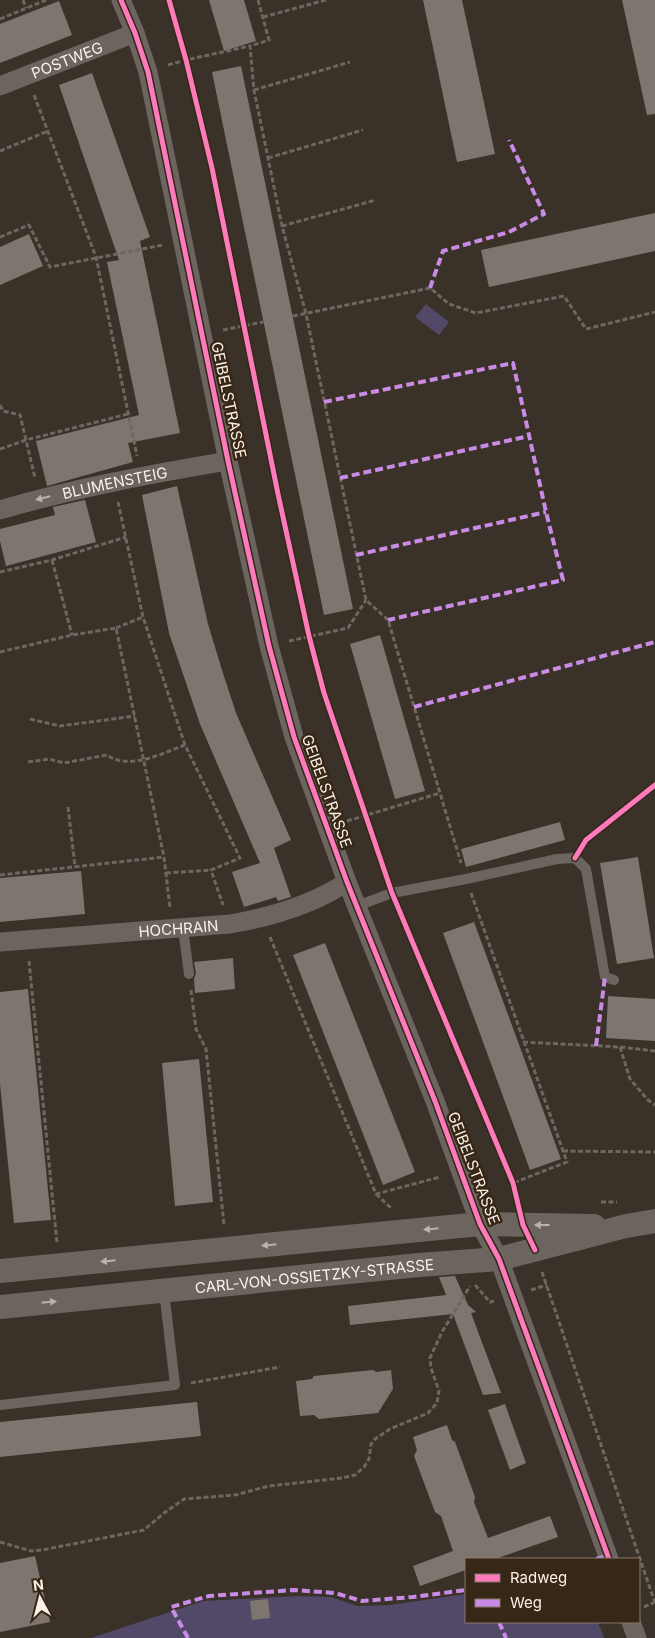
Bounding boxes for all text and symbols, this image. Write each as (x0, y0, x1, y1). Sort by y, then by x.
street label: POSTWEG (28, 37, 106, 82)
street label: GEIBELSTRASSE (207, 340, 251, 460)
street label: BLUMENSTEIG (60, 462, 169, 503)
one-way arrow (36, 494, 51, 502)
street label: GEIBELSTRASSE (298, 732, 356, 850)
street label: HOCHRAIN (138, 915, 219, 941)
street label: GEIBELSTRASSE (444, 1109, 504, 1227)
one-way arrow (534, 1221, 550, 1229)
one-way arrow (423, 1225, 439, 1233)
one-way arrow (261, 1241, 277, 1249)
street label: CARL-VON-OSSIETZKY-STRASSE (194, 1254, 435, 1297)
one-way arrow (99, 1257, 115, 1265)
one-way arrow (41, 1298, 57, 1306)
legend (465, 1558, 640, 1623)
text: Radweg (510, 1568, 567, 1587)
north arrow (15, 1573, 65, 1623)
text: N (32, 1576, 45, 1594)
text: Weg (510, 1593, 542, 1612)

